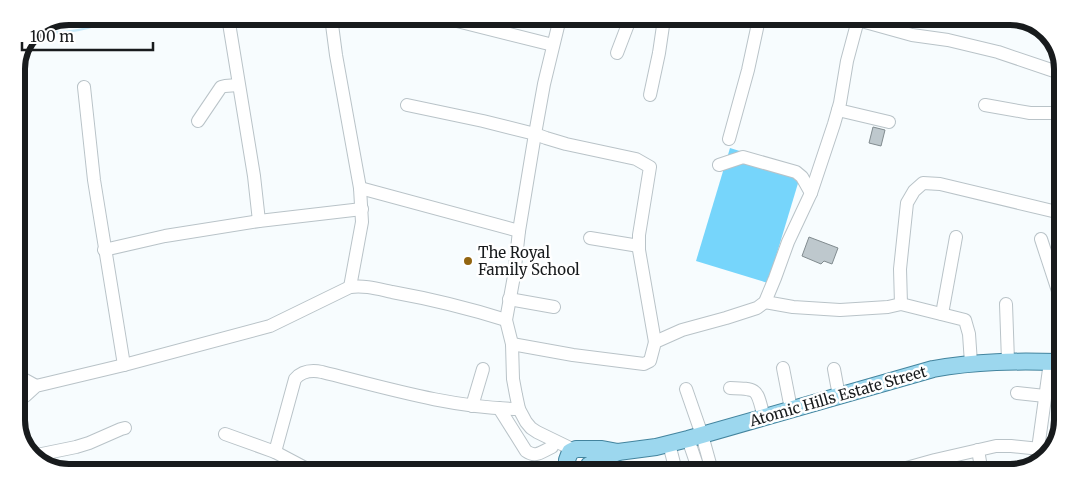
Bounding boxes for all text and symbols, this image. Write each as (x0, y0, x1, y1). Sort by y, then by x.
scale bar (22, 20, 154, 52)
text: 100 m (30, 27, 74, 46)
place label: The Royal Family School (478, 243, 580, 279)
marker: The Royal Family School (462, 255, 474, 267)
street label: Atomic Hills Estate Street (746, 362, 929, 431)

